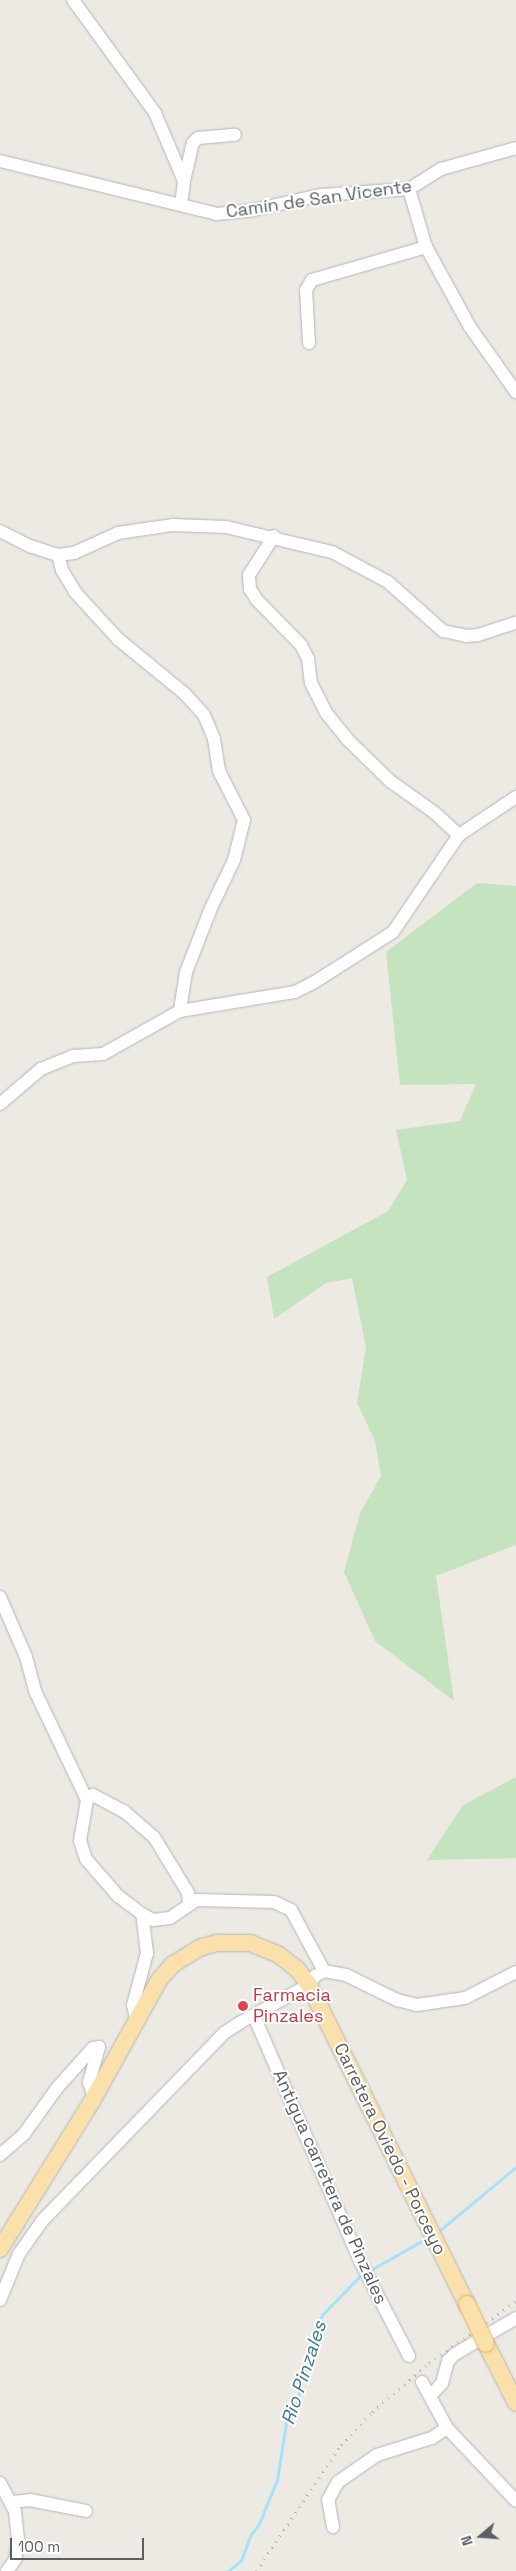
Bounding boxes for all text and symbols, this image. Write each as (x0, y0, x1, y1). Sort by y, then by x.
street label: Camín de San Vicente (225, 175, 413, 223)
place label: Farmacia Pinzales (253, 1985, 331, 2028)
marker: Farmacia Pinzales (237, 2000, 249, 2012)
street label: Carretera Oviedo - Porceyo (329, 2039, 451, 2259)
street label: Antigua carretera de Pinzales (268, 2066, 392, 2308)
water label: Rio Pinzales (277, 2318, 331, 2428)
north arrow (456, 2511, 506, 2561)
scale bar (12, 2528, 146, 2560)
text: N (457, 2533, 477, 2548)
text: 100 m (18, 2537, 60, 2556)

